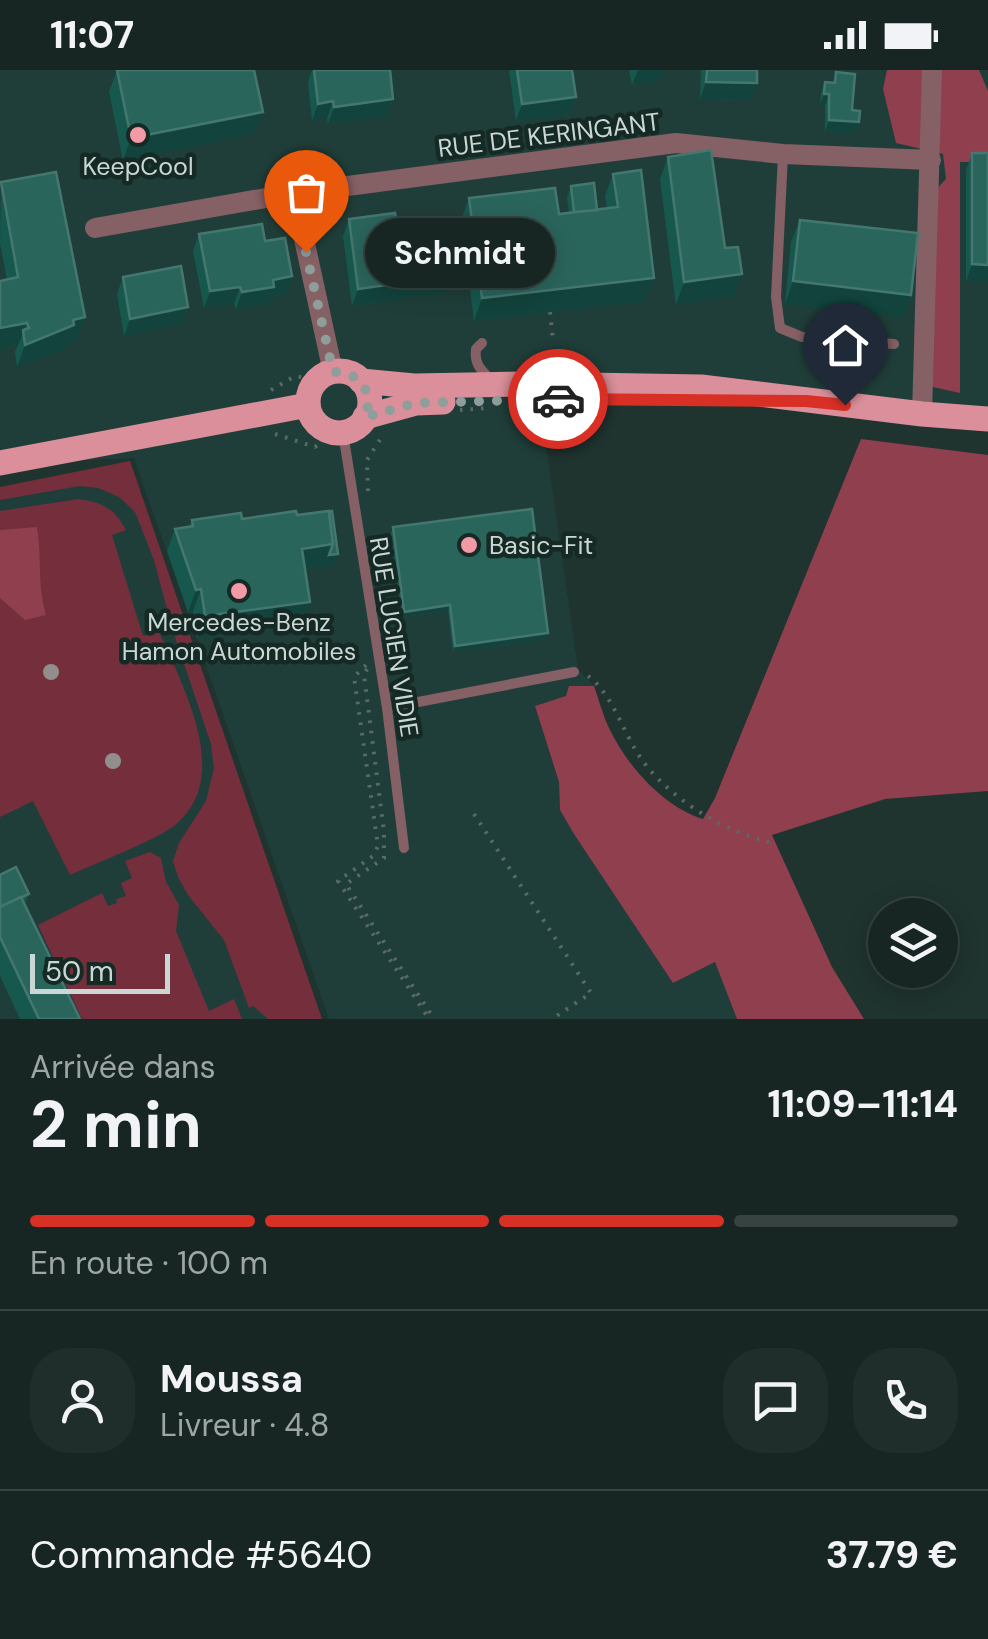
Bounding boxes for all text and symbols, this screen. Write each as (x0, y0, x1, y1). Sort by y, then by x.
text: 11:07 (50, 10, 134, 60)
street label: RUE DE KERINGANT (436, 105, 662, 165)
marker: KeepCool (127, 124, 149, 146)
place label: KeepCool (83, 150, 193, 183)
pin (264, 150, 349, 253)
icon: bag (279, 165, 334, 220)
callout: Schmidt (366, 217, 556, 287)
text: Schmidt (394, 232, 526, 274)
pin (803, 303, 888, 406)
icon: home (818, 318, 873, 373)
courier (508, 349, 608, 449)
icon: car (531, 372, 586, 427)
place label: Basic-Fit (489, 529, 593, 562)
street label: RUE LUCIEN VIDIE (362, 534, 426, 740)
marker: Basic-Fit (458, 534, 480, 556)
marker: Mercedes-Benz Hamon Automobiles (228, 580, 250, 602)
place label: Mercedes-Benz Hamon Automobiles (122, 606, 356, 668)
map controls (868, 898, 958, 988)
button: layers (868, 898, 958, 988)
scale bar (30, 949, 170, 994)
text: 50 m (45, 953, 114, 990)
text: Arrivée dans (30, 1046, 215, 1088)
text: 11:09–11:14 (768, 1079, 958, 1129)
text: 2 min (30, 1083, 202, 1167)
text: En route · 100 m (30, 1242, 268, 1284)
button: person (30, 1348, 135, 1453)
button: chat (723, 1348, 828, 1453)
button: phone (853, 1348, 958, 1453)
text: Moussa (160, 1354, 303, 1404)
text: Livreur · 4.8 (160, 1404, 330, 1446)
text: Commande #5640 (30, 1530, 372, 1580)
text: 37.79 € (826, 1530, 958, 1580)

